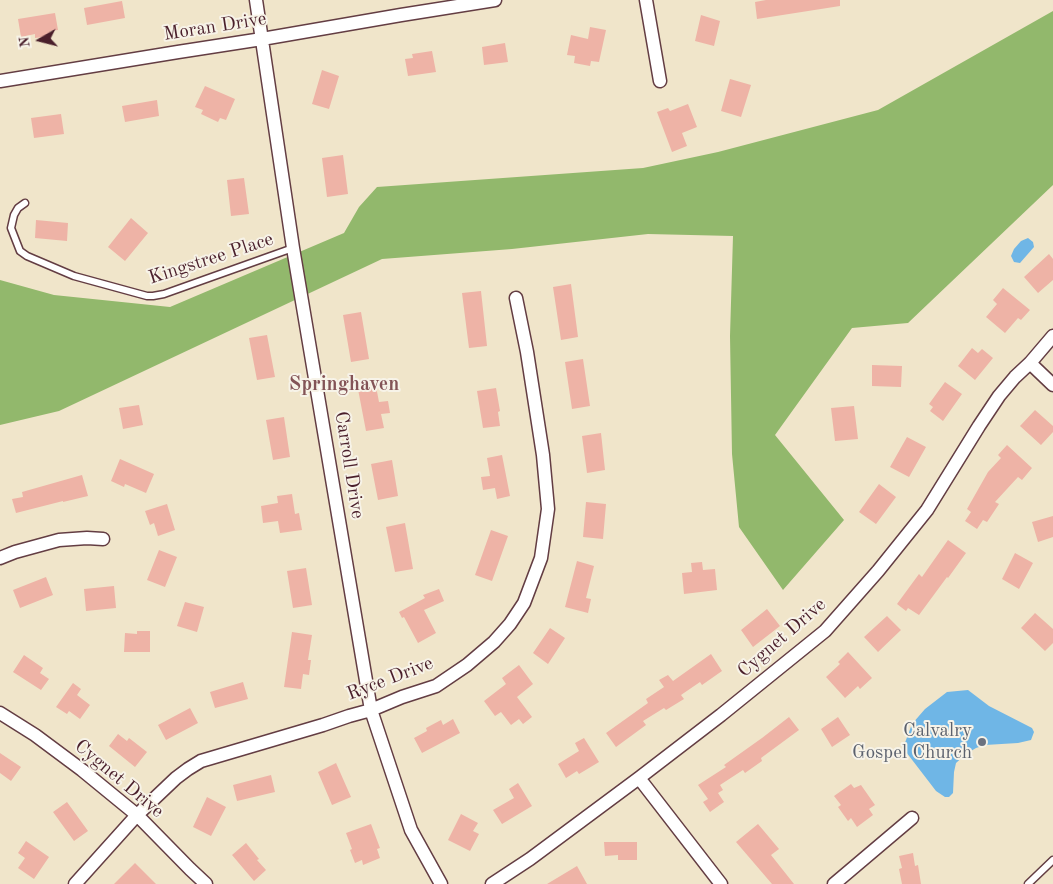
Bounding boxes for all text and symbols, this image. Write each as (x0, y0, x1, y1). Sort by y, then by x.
street label: Moran Drive (162, 8, 268, 46)
north arrow (15, 15, 65, 65)
text: N (17, 36, 33, 48)
street label: Kingstree Place (146, 228, 276, 290)
district label: Springhaven (289, 373, 399, 397)
street label: Carroll Drive (329, 410, 369, 520)
street label: Cygnet Drive (733, 593, 831, 683)
street label: Ryce Drive (344, 652, 436, 706)
place label: Calvalry Gospel Church (852, 720, 972, 764)
street label: Cygnet Drive (70, 735, 168, 823)
marker: Calvalry Gospel Church (976, 736, 988, 748)

